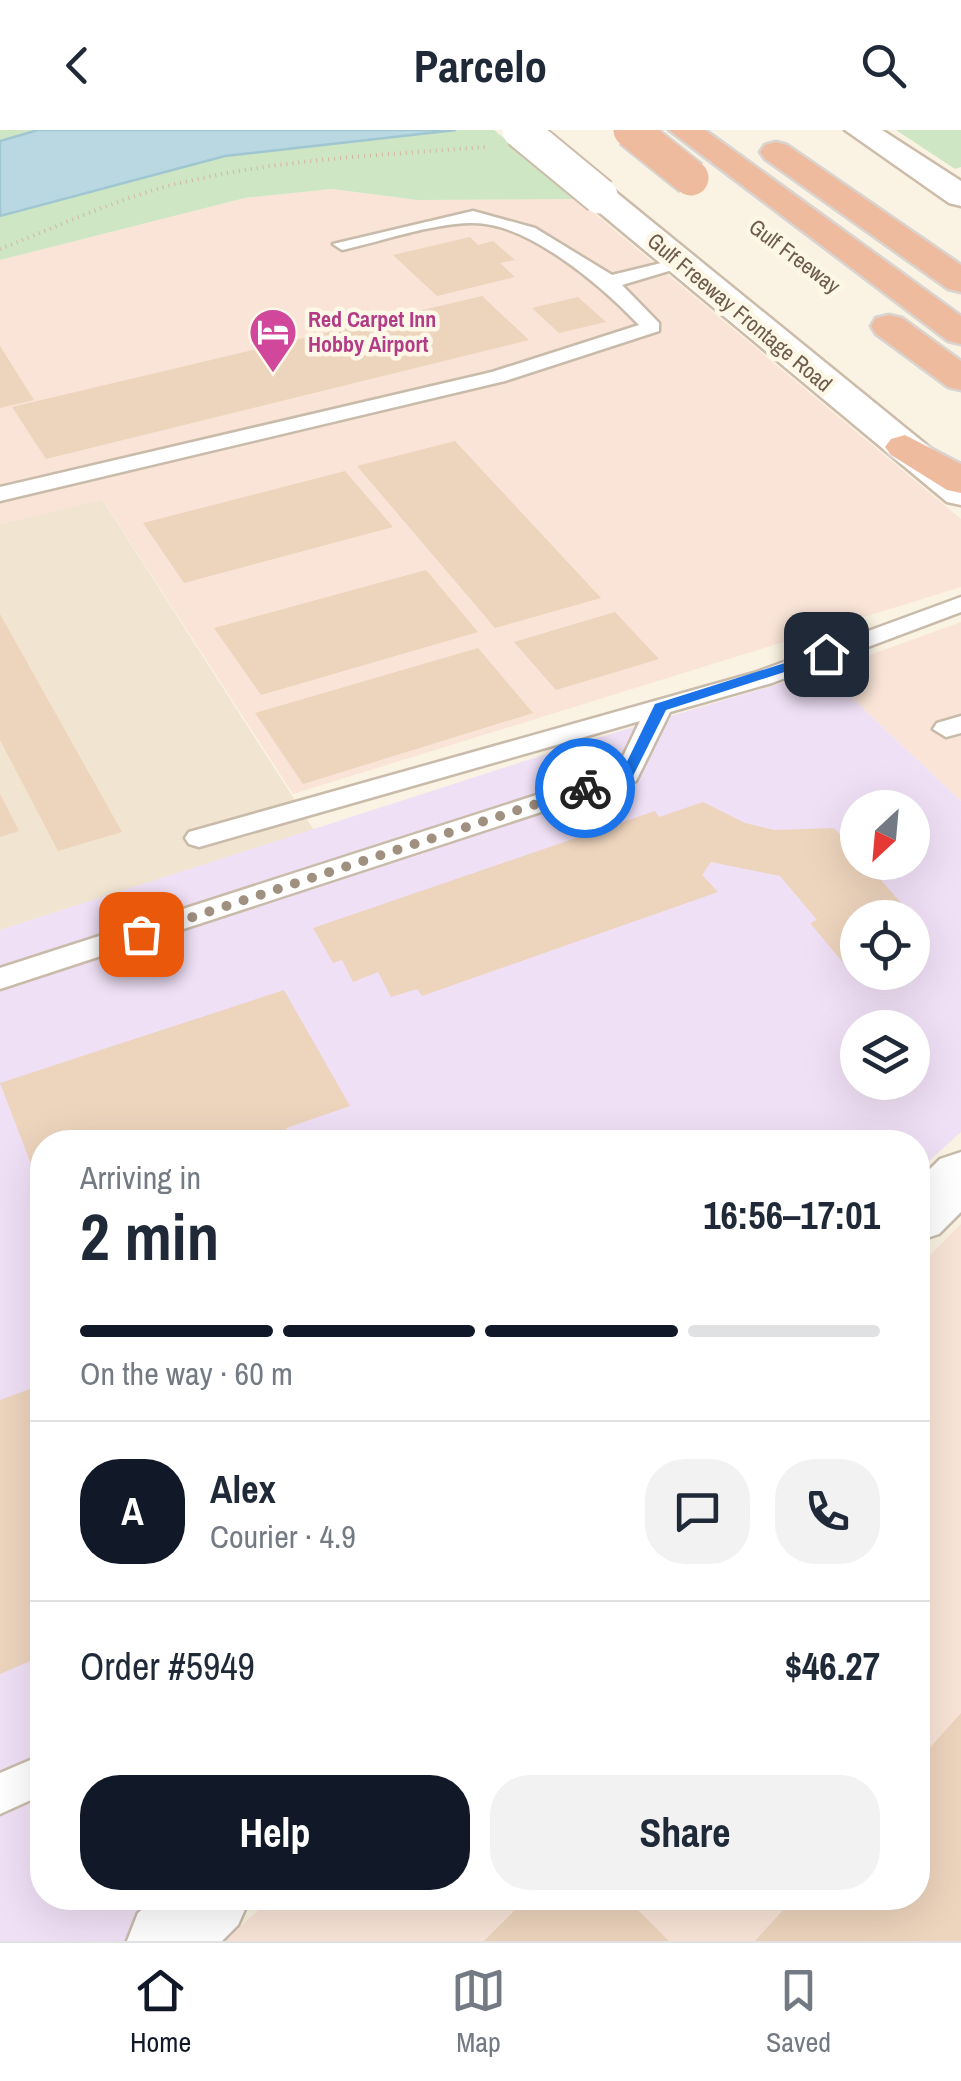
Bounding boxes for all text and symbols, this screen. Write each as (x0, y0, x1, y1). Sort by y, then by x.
text: Parcelo (414, 35, 547, 96)
icon: back (50, 38, 105, 93)
icon: search (856, 38, 911, 93)
street label: Gulf Freeway (743, 212, 847, 300)
street label: Gulf Freeway Frontage Road (641, 226, 839, 398)
place label: Red Carpet Inn Hobby Airport (308, 304, 436, 359)
hotel icon: Red Carpet Inn Hobby Airport (247, 306, 299, 374)
pin (784, 612, 869, 697)
icon: home (799, 627, 854, 682)
courier (535, 738, 635, 838)
icon: bike (558, 761, 613, 816)
north arrow (840, 790, 930, 880)
map controls (840, 790, 930, 1100)
pin (99, 892, 184, 977)
button: locate (840, 900, 930, 990)
icon: bag (114, 907, 169, 962)
button: layers (840, 1010, 930, 1100)
text: Arriving in (80, 1156, 201, 1199)
text: 16:56–17:01 (703, 1190, 880, 1241)
text: 2 min (80, 1193, 219, 1280)
text: On the way · 60 m (80, 1352, 293, 1395)
button: chat (645, 1459, 750, 1564)
button: phone (775, 1459, 880, 1564)
text: Alex (210, 1464, 276, 1515)
text: A (121, 1486, 144, 1537)
text: Courier · 4.9 (210, 1515, 356, 1558)
text: Order #5949 (80, 1641, 255, 1692)
text: $46.27 (785, 1641, 880, 1692)
button: Help (80, 1775, 470, 1890)
button: Share (490, 1775, 880, 1890)
tab: Home (130, 1963, 191, 2061)
tab: Map (451, 1963, 506, 2061)
tab: Saved (766, 1963, 831, 2061)

